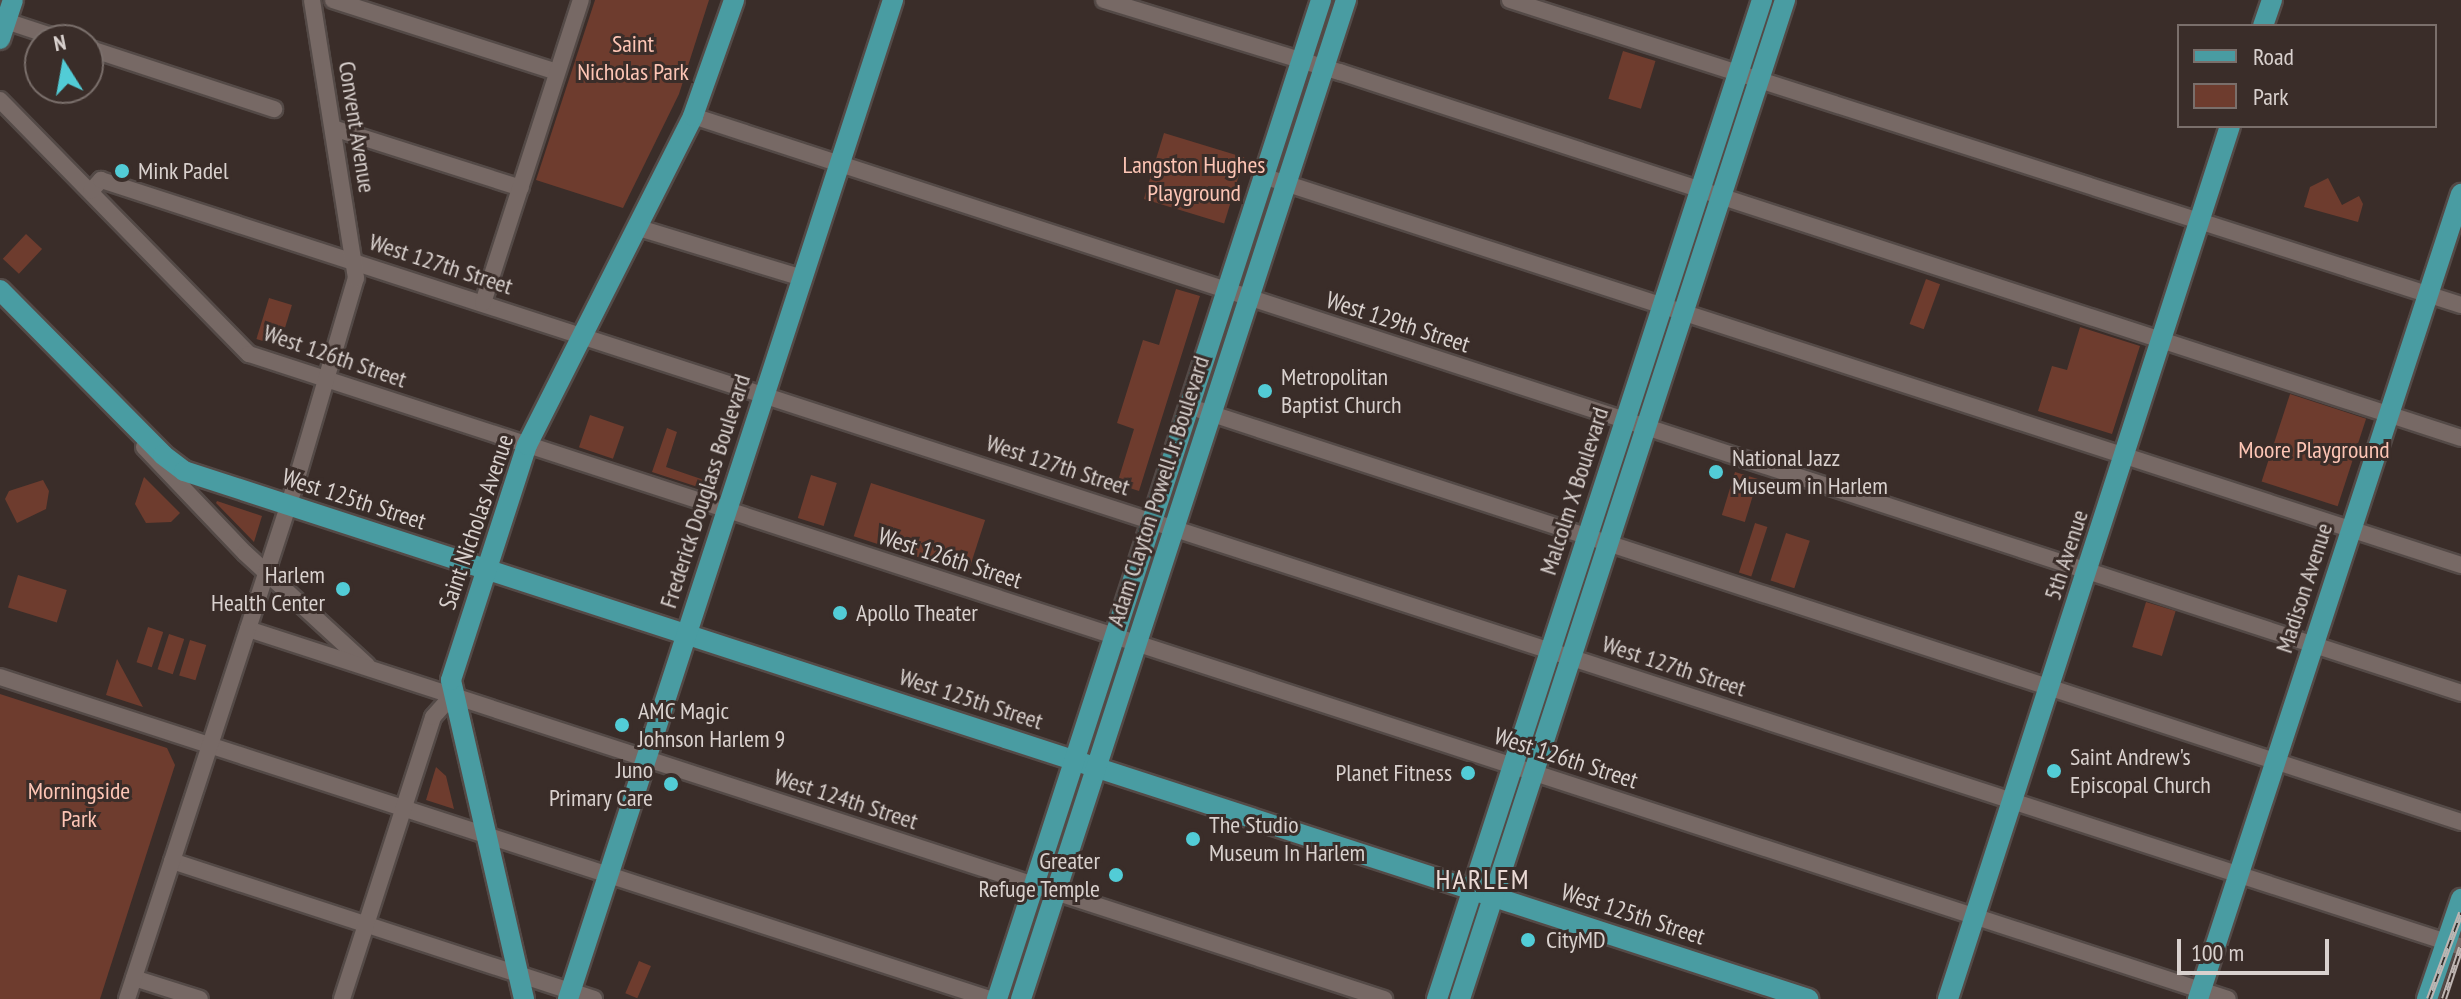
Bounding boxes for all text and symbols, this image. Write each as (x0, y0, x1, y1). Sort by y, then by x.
north arrow (24, 24, 104, 104)
legend (2177, 24, 2437, 128)
text: N (51, 28, 68, 57)
park label: Saint Nicholas Park (577, 30, 689, 86)
text: Road (2253, 41, 2294, 72)
street label: Convent Avenue (332, 59, 382, 195)
text: Park (2253, 81, 2289, 112)
park label: Langston Hughes Playground (1123, 151, 1265, 207)
place label: Mink Padel (138, 157, 229, 185)
marker: Mink Padel (113, 162, 131, 180)
street label: West 127th Street (366, 227, 516, 301)
street label: West 129th Street (1323, 285, 1473, 359)
street label: West 126th Street (260, 318, 410, 394)
street label: Adam Clayton Powell Jr. Boulevard (1100, 352, 1216, 630)
place label: Metropolitan Baptist Church (1281, 363, 1402, 419)
street label: Frederick Douglass Boulevard (653, 370, 757, 612)
marker: Metropolitan Baptist Church (1256, 382, 1274, 400)
street label: Malcolm X Boulevard (1533, 403, 1615, 579)
street label: West 127th Street (983, 428, 1133, 502)
street label: Saint Nicholas Avenue (432, 430, 520, 614)
park label: Moore Playground (2238, 436, 2390, 464)
place label: National Jazz Museum in Harlem (1732, 444, 1888, 500)
street label: West 125th Street (279, 462, 429, 536)
marker: National Jazz Museum in Harlem (1707, 463, 1725, 481)
street label: 5th Avenue (2038, 506, 2094, 604)
street label: Madison Avenue (2269, 519, 2339, 657)
street label: West 126th Street (875, 521, 1025, 595)
place label: Harlem Health Center (211, 561, 325, 617)
marker: Harlem Health Center (332, 578, 354, 600)
place label: Apollo Theater (856, 599, 978, 627)
marker: Apollo Theater (831, 604, 849, 622)
street label: West 127th Street (1599, 629, 1749, 703)
street label: West 125th Street (896, 662, 1046, 736)
place label: AMC Magic Johnson Harlem 9 (638, 697, 785, 753)
marker: AMC Magic Johnson Harlem 9 (613, 716, 631, 734)
street label: West 126th Street (1491, 721, 1641, 795)
place label: Saint Andrew's Episcopal Church (2070, 743, 2211, 799)
place label: Juno Primary Care (548, 756, 653, 812)
place label: Planet Fitness (1335, 759, 1452, 787)
street label: West 124th Street (771, 762, 921, 836)
marker: Saint Andrew's Episcopal Church (2045, 762, 2063, 780)
marker: Planet Fitness (1459, 764, 1477, 782)
marker: Juno Primary Care (660, 773, 682, 795)
park label: Morningside Park (28, 777, 130, 833)
place label: The Studio Museum In Harlem (1209, 811, 1365, 867)
marker: The Studio Museum In Harlem (1184, 830, 1202, 848)
place label: Greater Refuge Temple (978, 847, 1100, 903)
district label: HARLEM (1435, 862, 1531, 896)
marker: Greater Refuge Temple (1107, 866, 1125, 884)
street label: West 125th Street (1558, 877, 1708, 951)
scale bar (2181, 923, 2333, 973)
place label: CityMD (1546, 926, 1606, 954)
marker: CityMD (1517, 929, 1539, 951)
text: 100 m (2191, 937, 2244, 968)

